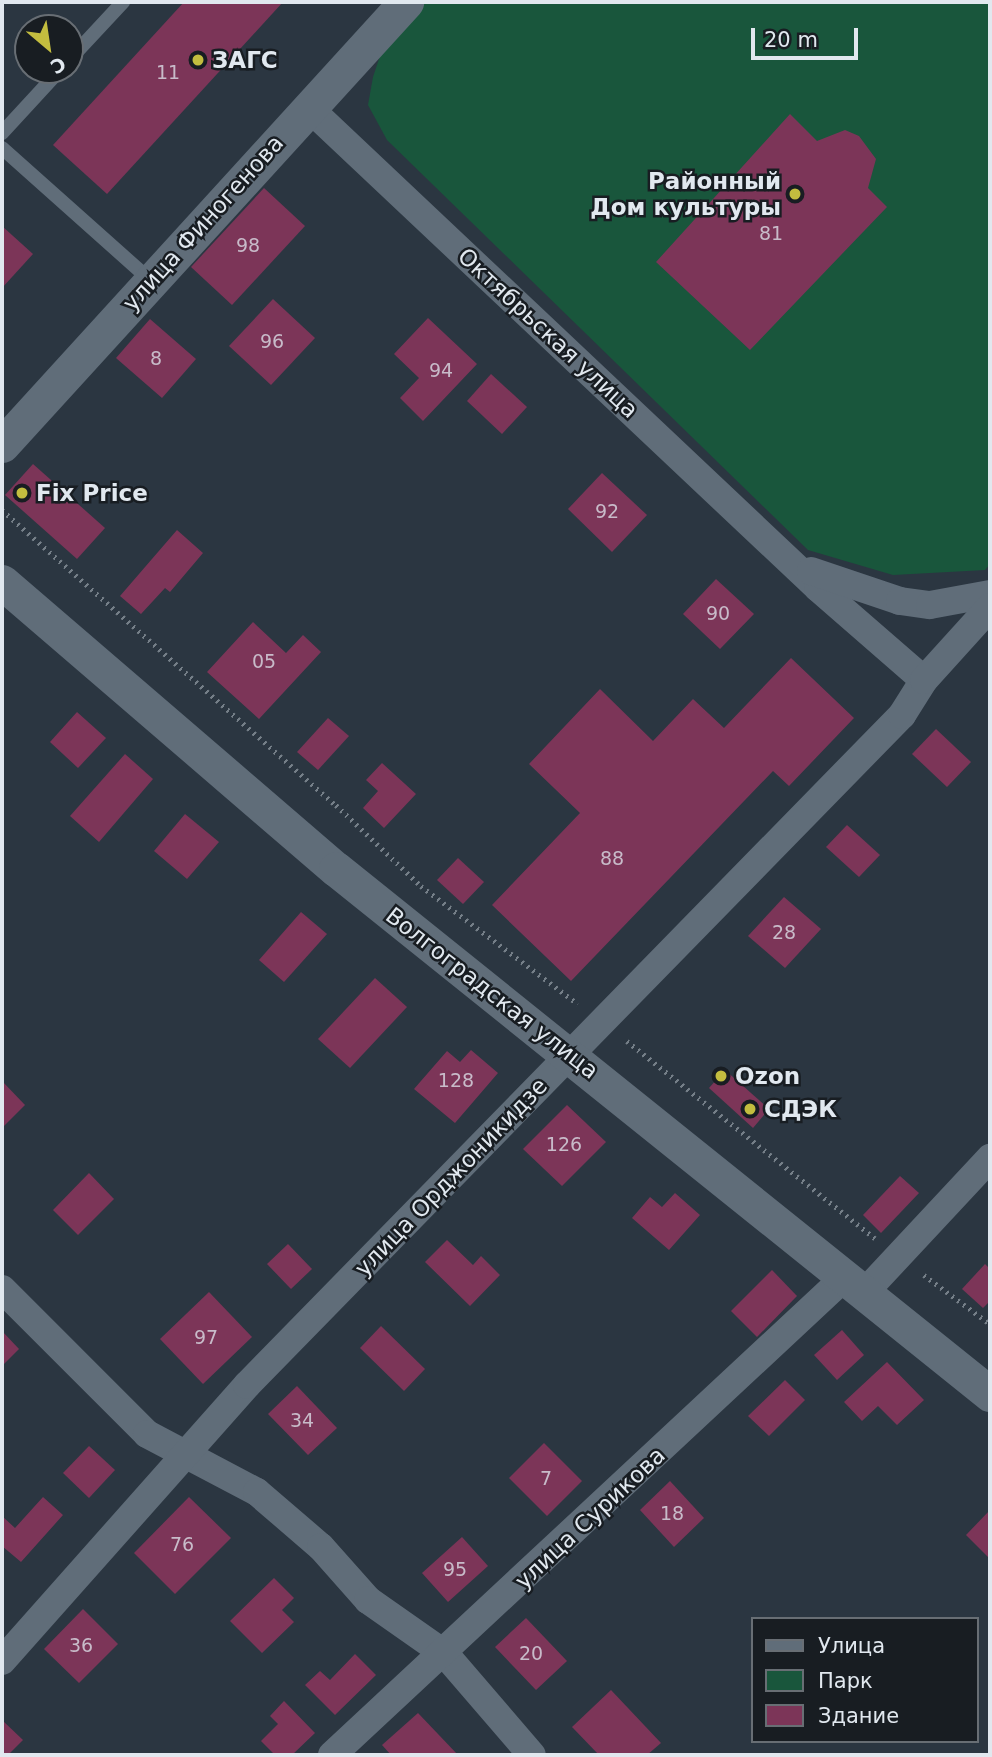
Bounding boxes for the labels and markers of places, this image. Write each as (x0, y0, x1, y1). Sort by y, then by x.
place label: ЗАГС (212, 46, 278, 74)
marker: ЗАГС (190, 52, 206, 68)
place label: Районный Дом культуры (590, 167, 781, 221)
marker: Районный Дом культуры (787, 186, 803, 202)
place label: Fix Price (36, 479, 148, 507)
marker: Fix Price (14, 485, 30, 501)
place label: Ozon (735, 1062, 800, 1090)
marker: Ozon (713, 1068, 729, 1084)
place label: СДЭК (764, 1095, 837, 1123)
marker: СДЭК (742, 1101, 758, 1117)

